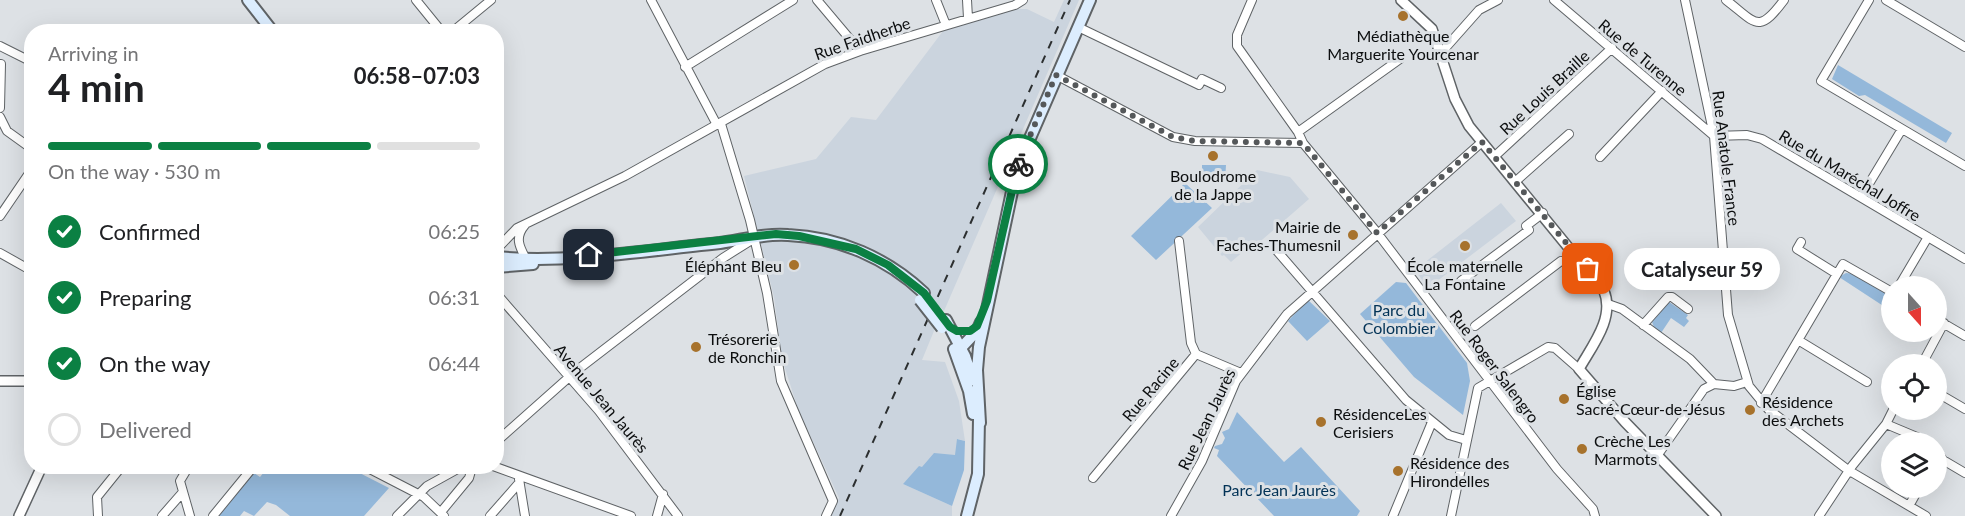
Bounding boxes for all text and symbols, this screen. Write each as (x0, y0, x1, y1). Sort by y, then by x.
marker: Médiathèque Marguerite Yourcenar (1396, 9, 1410, 23)
street label: Rue Faidherbe (811, 13, 913, 63)
street label: Rue de Turenne (1595, 15, 1691, 99)
place label: Médiathèque Marguerite Yourcenar (1327, 26, 1479, 63)
text: Arriving in (48, 41, 139, 65)
street label: Rue Louis Braille (1495, 46, 1593, 138)
text: 06:58–07:03 (354, 62, 480, 89)
text: 4 min (48, 64, 145, 110)
street label: Rue Anatole France (1709, 89, 1745, 227)
street label: Rue du Maréchal Joffre (1776, 125, 1924, 225)
courier (988, 134, 1048, 194)
icon: bike (1002, 148, 1035, 181)
marker: Boulodrome de la Jappe (1206, 149, 1220, 163)
text: On the way · 530 m (48, 159, 221, 183)
place label: Boulodrome de la Jappe (1170, 166, 1256, 203)
icon: check (48, 215, 81, 248)
place label: Mairie de Faches-Thumesnil (1216, 217, 1341, 254)
text: Confirmed (99, 218, 201, 245)
text: 06:25 (429, 219, 480, 243)
marker: Mairie de Faches-Thumesnil (1346, 228, 1360, 242)
pin (563, 229, 614, 280)
icon: home (572, 238, 605, 271)
marker: École maternelle La Fontaine (1458, 239, 1472, 253)
pin (1562, 243, 1613, 294)
callout: Catalyseur 59 (1624, 248, 1780, 290)
icon: bag (1571, 252, 1604, 285)
place label: Éléphant Bleu (685, 256, 782, 275)
place label: École maternelle La Fontaine (1407, 256, 1523, 293)
text: Catalyseur 59 (1641, 257, 1763, 281)
marker: Éléphant Bleu (787, 258, 801, 272)
north arrow (1881, 276, 1947, 342)
map controls (1881, 276, 1947, 498)
icon: check (48, 281, 81, 314)
text: Preparing (99, 284, 191, 311)
text: 06:31 (429, 285, 480, 309)
park label: Parc du Colombier (1363, 300, 1436, 337)
street label: Rue Roger Salengro (1446, 306, 1544, 426)
place label: Trésorerie de Ronchin (708, 329, 786, 366)
street label: Avenue Jean Jaurès (551, 340, 653, 456)
marker: Trésorerie de Ronchin (689, 340, 703, 354)
icon: check (48, 347, 81, 380)
text: On the way (99, 350, 210, 377)
text: 06:44 (429, 351, 480, 375)
street label: Rue Racine (1118, 353, 1182, 425)
button: locate (1881, 354, 1947, 420)
street label: Rue Jean Jaurès (1173, 365, 1239, 473)
place label: Église Sacré-Cœur-de-Jésus (1576, 381, 1725, 418)
marker: Église Sacré-Cœur-de-Jésus (1557, 392, 1571, 406)
place label: Résidence des Archets (1762, 392, 1844, 429)
marker: Résidence des Archets (1743, 403, 1757, 417)
place label: RésidenceLes Cerisiers (1333, 404, 1427, 441)
marker: RésidenceLes Cerisiers (1314, 415, 1328, 429)
text: Delivered (99, 416, 192, 443)
place label: Crèche Les Marmots (1594, 431, 1671, 468)
button: layers (1881, 432, 1947, 498)
marker: Crèche Les Marmots (1575, 442, 1589, 456)
place label: Résidence des Hirondelles (1410, 453, 1510, 490)
marker: Résidence des Hirondelles (1391, 464, 1405, 478)
park label: Parc Jean Jaurès (1222, 480, 1336, 499)

